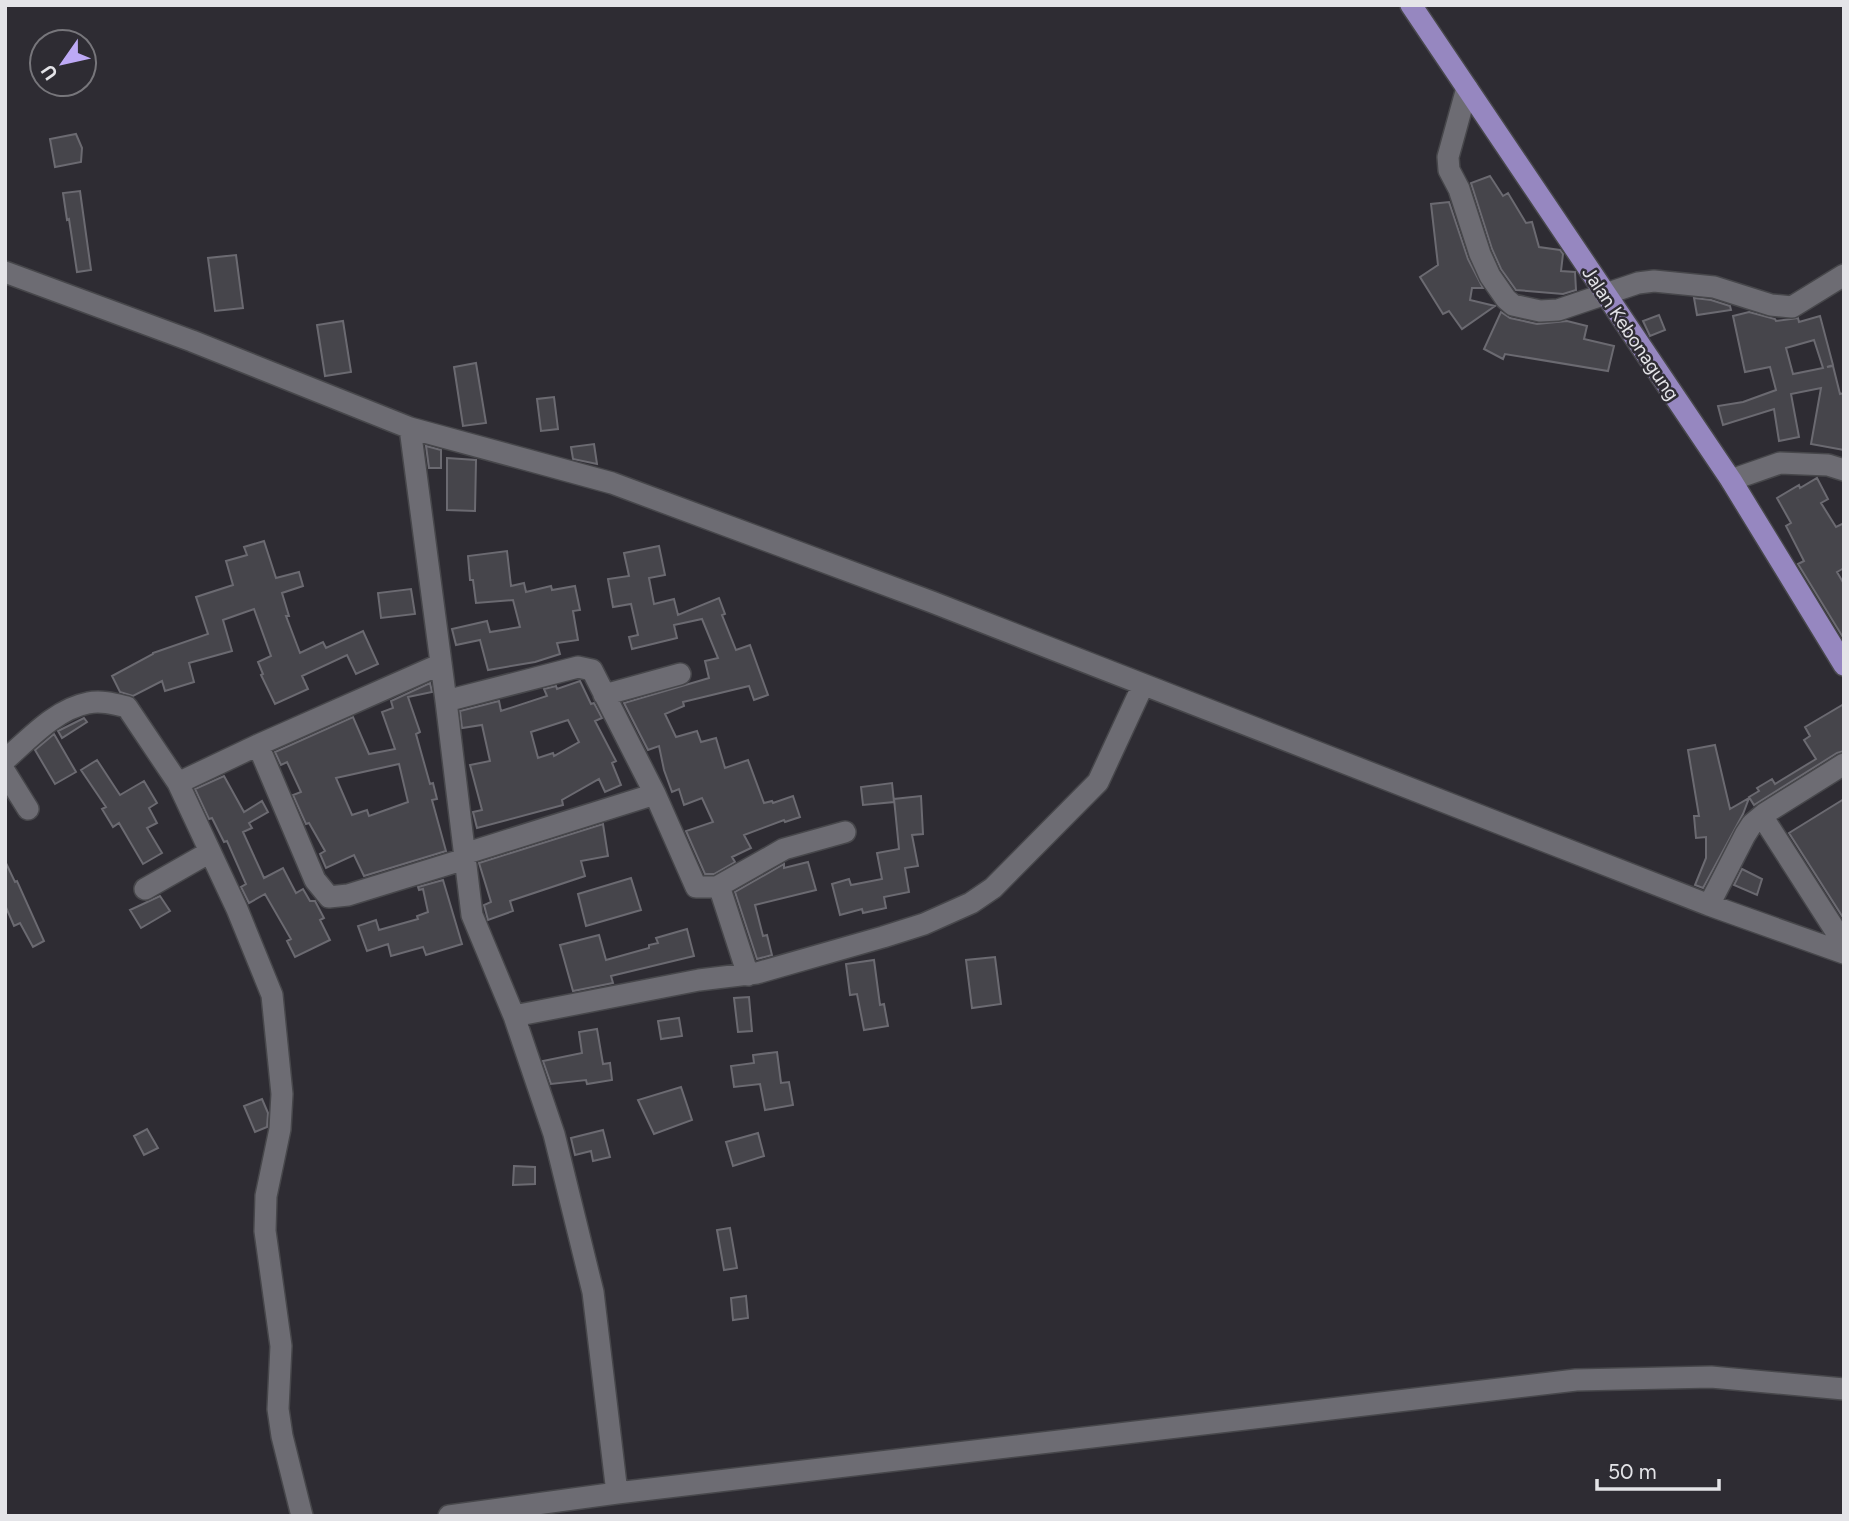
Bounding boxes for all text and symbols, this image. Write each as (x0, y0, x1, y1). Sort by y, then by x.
north arrow (28, 28, 98, 98)
text: U (36, 60, 63, 84)
street label: Jalan Kebonagung (1577, 262, 1684, 405)
scale bar (1597, 1448, 1720, 1492)
text: 50 m (1608, 1459, 1657, 1484)

